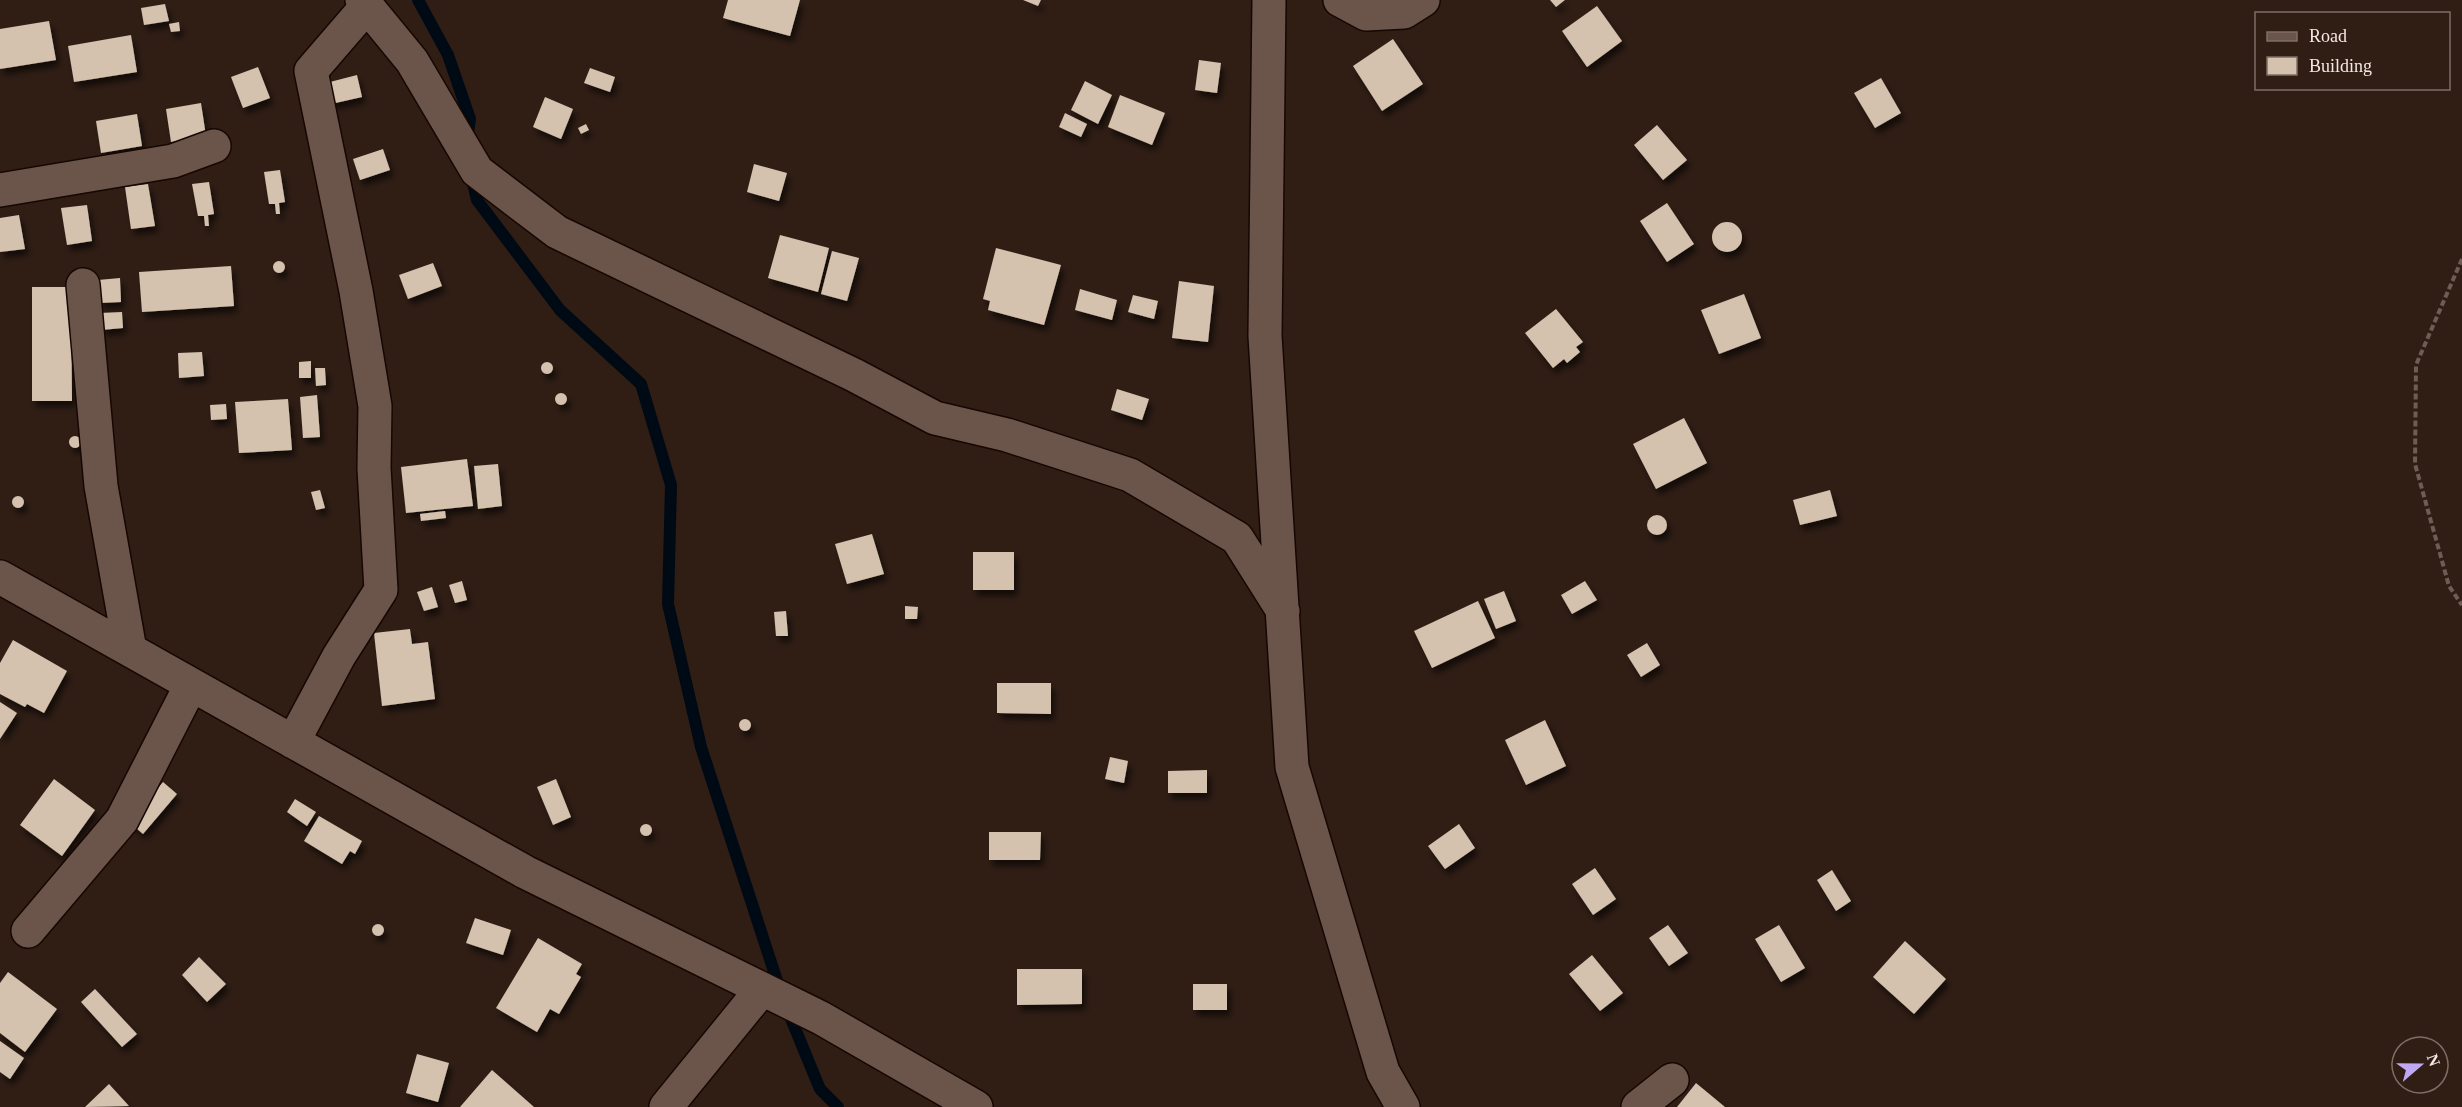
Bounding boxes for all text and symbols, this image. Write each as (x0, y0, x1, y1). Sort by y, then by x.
legend (2255, 12, 2450, 90)
text: Road (2309, 26, 2347, 46)
text: Building (2309, 56, 2372, 76)
north arrow (2390, 1035, 2450, 1095)
text: N (2424, 1052, 2444, 1069)

